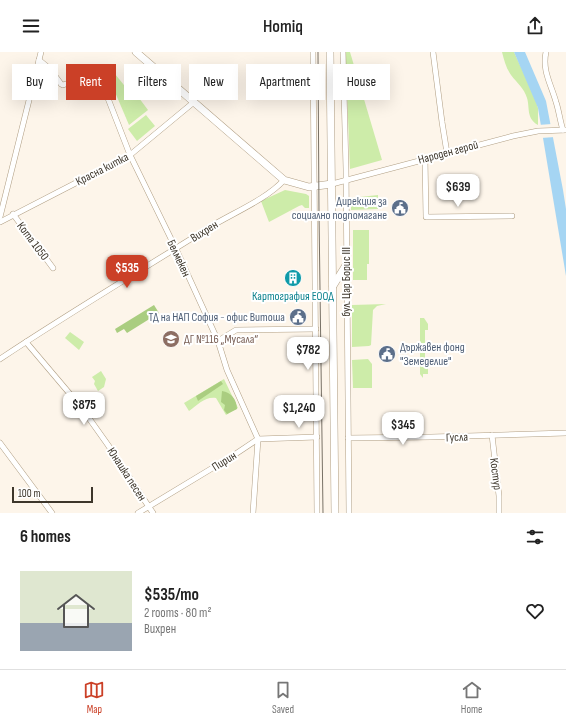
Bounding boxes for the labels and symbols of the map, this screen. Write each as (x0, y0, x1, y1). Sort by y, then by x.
street label: Народен герой (416, 137, 480, 168)
street label: Красна китка (73, 150, 132, 189)
pin: $639 (434, 174, 482, 208)
place label: Дирекция за социално подпомагане (292, 194, 387, 223)
public building icon: Дирекция за социално подпомагане (390, 198, 410, 218)
street label: Вихрен (188, 217, 221, 246)
street label: Кота 1050 (13, 219, 52, 263)
street label: Белмекен (163, 237, 194, 279)
street label: бул. Цар Борис III (339, 247, 354, 317)
pin: $535 (103, 255, 151, 289)
building icon: Картография ЕООД (283, 268, 303, 288)
place label: Картография ЕООД (252, 289, 334, 304)
public building icon: ТД на НАП София - офис Витоша (288, 307, 308, 327)
place label: ТД на НАП София - офис Витоша (149, 310, 285, 325)
school or university icon: ДГ №116 „Мусала“ (161, 329, 181, 349)
place label: ДГ №116 „Мусала“ (184, 332, 258, 347)
pin: $782 (284, 337, 332, 371)
place label: Държавен фонд "Земеделие" (400, 340, 465, 369)
public building icon: Държавен фонд "Земеделие" (377, 344, 397, 364)
pin: $875 (60, 392, 108, 426)
pin: $1,240 (266, 395, 332, 429)
pin: $345 (379, 412, 427, 446)
street label: Гусла (446, 430, 469, 445)
street label: Юнашка песен (104, 445, 149, 504)
street label: Пирин (209, 448, 239, 475)
street label: Костур (486, 457, 505, 491)
scale bar (12, 485, 93, 504)

